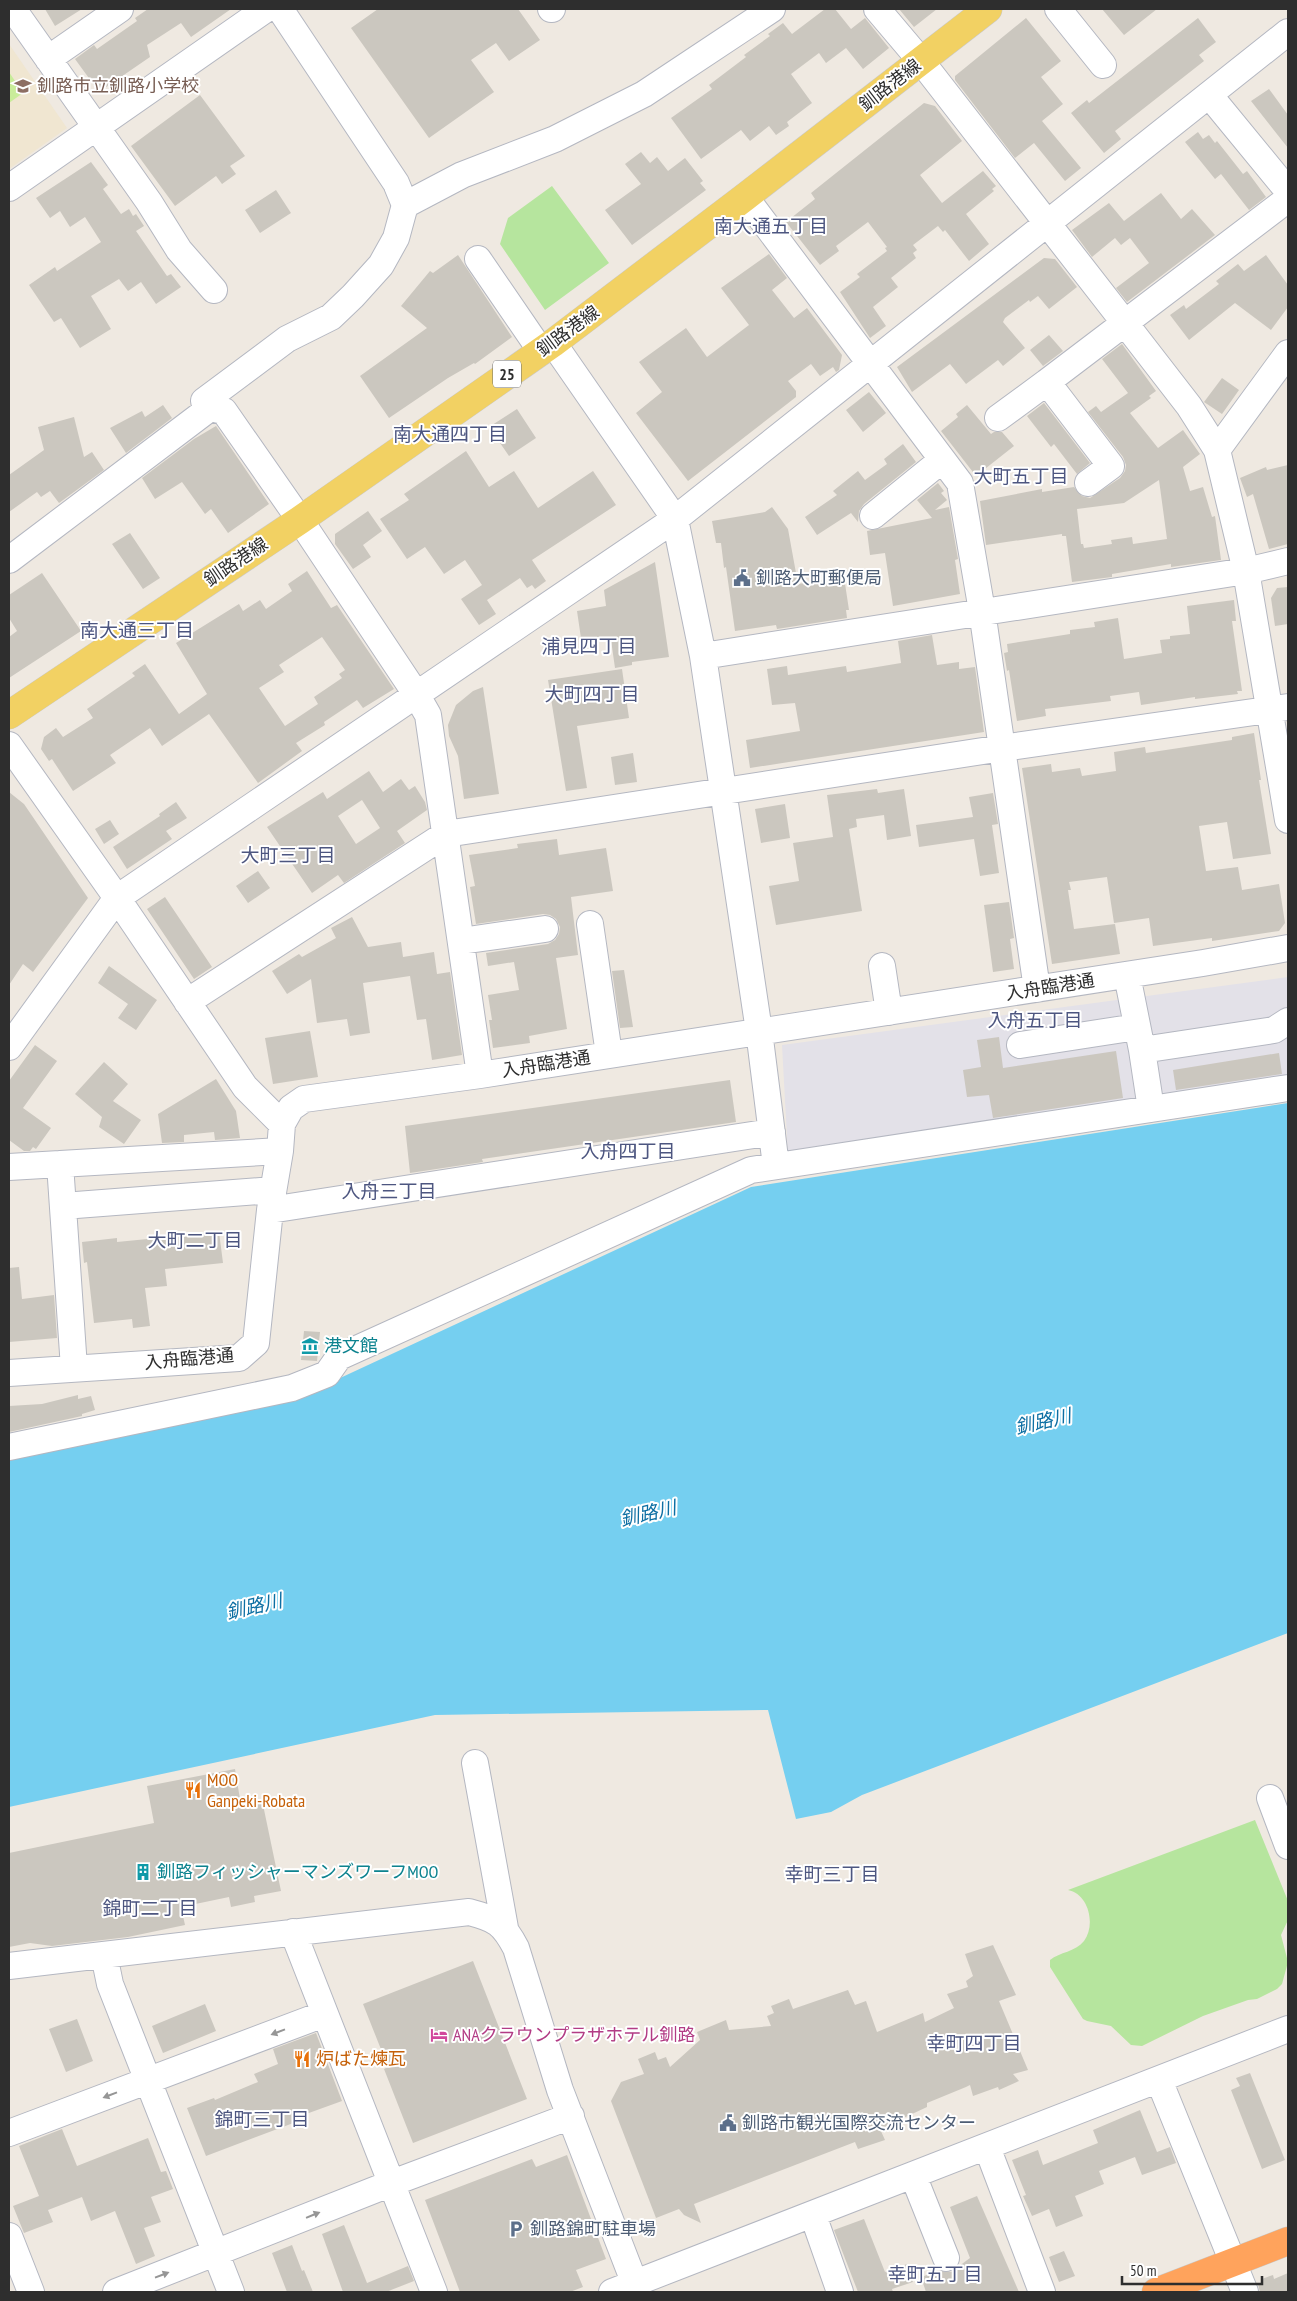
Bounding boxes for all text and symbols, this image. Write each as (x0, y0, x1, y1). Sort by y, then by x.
street label: 釧路港線 (854, 53, 925, 116)
place label: 釧路市立釧路小学校 (37, 74, 199, 97)
school or university icon: 釧路市立釧路小学校 (13, 76, 33, 96)
district label: 南大通五丁目 (714, 214, 828, 238)
street label: 釧路港線 (532, 300, 604, 361)
road number: 25 (493, 360, 521, 388)
district label: 南大通四丁目 (393, 422, 507, 446)
district label: 大町五丁目 (973, 464, 1069, 488)
street label: 釧路港線 (199, 532, 272, 591)
place label: 釧路大町郵便局 (756, 566, 882, 589)
public building icon: 釧路大町郵便局 (732, 568, 752, 588)
district label: 南大通三丁目 (80, 618, 194, 642)
district label: 浦見四丁目 (541, 634, 637, 658)
district label: 大町四丁目 (544, 682, 640, 706)
district label: 大町三丁目 (240, 843, 336, 867)
street label: 入舟臨港通 (1004, 968, 1096, 1005)
district label: 入舟五丁目 (987, 1008, 1083, 1032)
street label: 入舟臨港通 (500, 1045, 592, 1082)
district label: 入舟四丁目 (580, 1139, 676, 1163)
district label: 入舟三丁目 (341, 1179, 437, 1203)
district label: 大町二丁目 (147, 1228, 243, 1252)
place label: 港文館 (324, 1334, 378, 1357)
museum icon: 港文館 (300, 1336, 320, 1356)
street label: 入舟臨港通 (143, 1343, 235, 1374)
water label: 釧路川 (1013, 1402, 1075, 1439)
water label: 釧路川 (618, 1494, 680, 1531)
water label: 釧路川 (224, 1587, 286, 1624)
place label: MOO Ganpeki-Robata (207, 1768, 305, 1812)
restaurant icon: MOO Ganpeki-Robata (183, 1780, 203, 1800)
place label: 釧路フィッシャーマンズワーフMOO (157, 1860, 439, 1883)
building icon: 釧路フィッシャーマンズワーフMOO (133, 1862, 153, 1882)
district label: 幸町三丁目 (784, 1862, 880, 1886)
district label: 錦町二丁目 (102, 1896, 198, 1920)
place label: ANAクラウンプラザホテル釧路 (453, 2023, 695, 2046)
hotel icon: ANAクラウンプラザホテル釧路 (429, 2025, 449, 2045)
one-way arrow (270, 2028, 285, 2036)
district label: 幸町四丁目 (926, 2031, 1022, 2055)
place label: 炉ばた煉瓦 (316, 2047, 406, 2070)
restaurant icon: 炉ばた煉瓦 (292, 2049, 312, 2069)
one-way arrow (102, 2092, 117, 2099)
district label: 錦町三丁目 (214, 2107, 310, 2131)
place label: 釧路市観光国際交流センター (742, 2111, 976, 2134)
public building icon: 釧路市観光国際交流センター (718, 2113, 738, 2133)
one-way arrow (306, 2210, 320, 2218)
place label: 釧路錦町駐車場 (530, 2217, 656, 2240)
parking icon: 釧路錦町駐車場 (506, 2219, 526, 2239)
scale bar (1122, 2254, 1262, 2286)
text: 50 m (1130, 2261, 1156, 2280)
district label: 幸町五丁目 (887, 2262, 983, 2286)
one-way arrow (155, 2270, 169, 2278)

